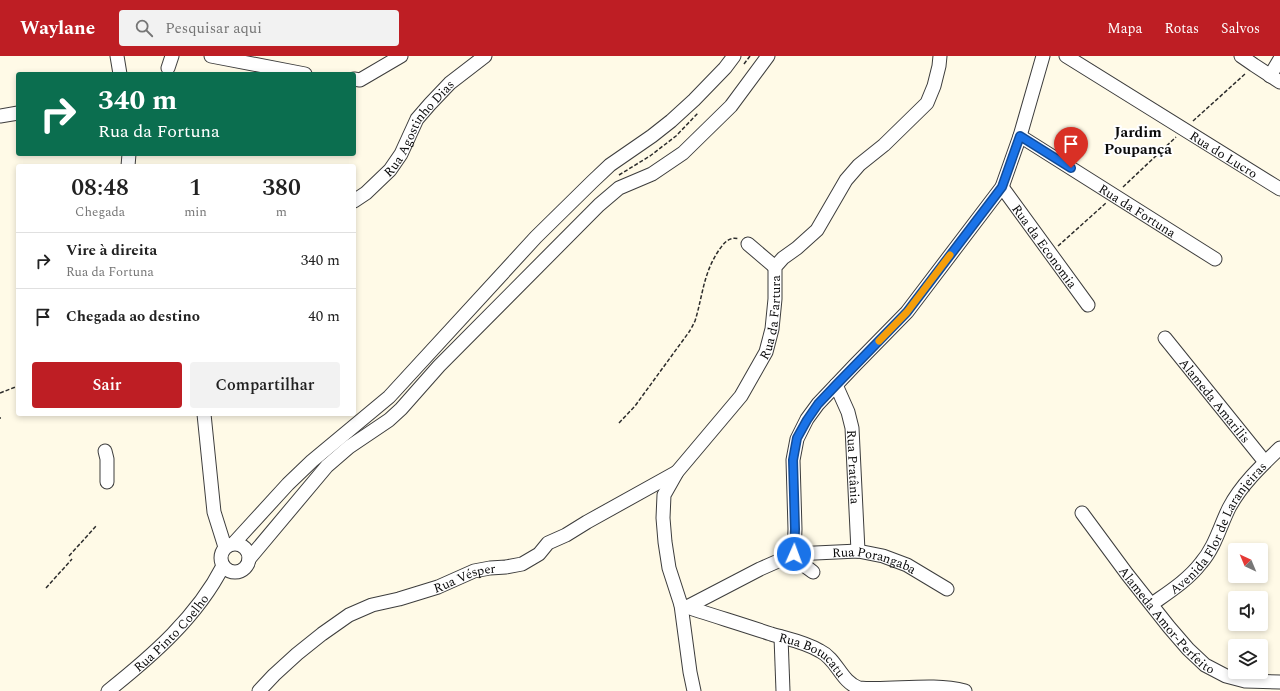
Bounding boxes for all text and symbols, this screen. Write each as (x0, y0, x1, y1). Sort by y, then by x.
search box (119, 10, 399, 46)
text: Waylane (20, 14, 95, 43)
icon: search (133, 17, 155, 39)
text: Pesquisar aqui (165, 17, 262, 40)
text: Mapa (1107, 18, 1142, 39)
text: Rotas (1164, 18, 1199, 39)
text: Salvos (1221, 18, 1260, 39)
street label: Rua Agostinho Dias (379, 75, 459, 182)
text: 340 m (98, 79, 177, 122)
icon: right (32, 88, 84, 140)
text: Rua da Fortuna (98, 118, 220, 145)
district label: Jardim Poupança (1104, 121, 1172, 161)
street label: Rua do Lucro (1185, 126, 1261, 184)
pin (1054, 127, 1088, 168)
icon: arrive (1060, 133, 1082, 155)
text: 08:48 (71, 170, 129, 206)
text: 1 (189, 170, 202, 206)
text: 380 (262, 170, 301, 206)
street label: Rua da Fortuna (1094, 179, 1180, 243)
street label: Rua da Economia (1007, 200, 1082, 294)
text: Chegada (75, 202, 125, 222)
text: min (184, 202, 207, 222)
text: m (276, 202, 287, 222)
text: Vire à direita (66, 239, 157, 262)
text: 340 m (301, 249, 340, 272)
icon: right (32, 250, 54, 272)
text: Rua da Fortuna (66, 262, 154, 282)
street label: Rua da Fartura (755, 274, 786, 364)
text: Chegada ao destino (66, 305, 200, 328)
text: 40 m (308, 305, 340, 328)
icon: arrive (32, 306, 54, 328)
street label: Alameda Amarilis (1174, 354, 1255, 448)
button: Sair (32, 362, 182, 408)
button: Compartilhar (190, 362, 340, 408)
street label: Rua Pratânia (841, 429, 865, 505)
street label: Avenida Flor de Laranjeiras (1166, 457, 1272, 600)
position arrow (773, 533, 815, 575)
street label: Rua Porangaba (832, 542, 921, 580)
north arrow (1228, 543, 1268, 583)
map controls (1228, 543, 1268, 679)
street label: Rua Vésper (431, 559, 496, 599)
street label: Alameda Amor-Perfeito (1113, 562, 1218, 680)
street label: Rua Pinto Coelho (129, 590, 214, 677)
button: sound (1228, 591, 1268, 631)
street label: Rua Botucatu (777, 628, 850, 682)
button: layers (1228, 639, 1268, 679)

